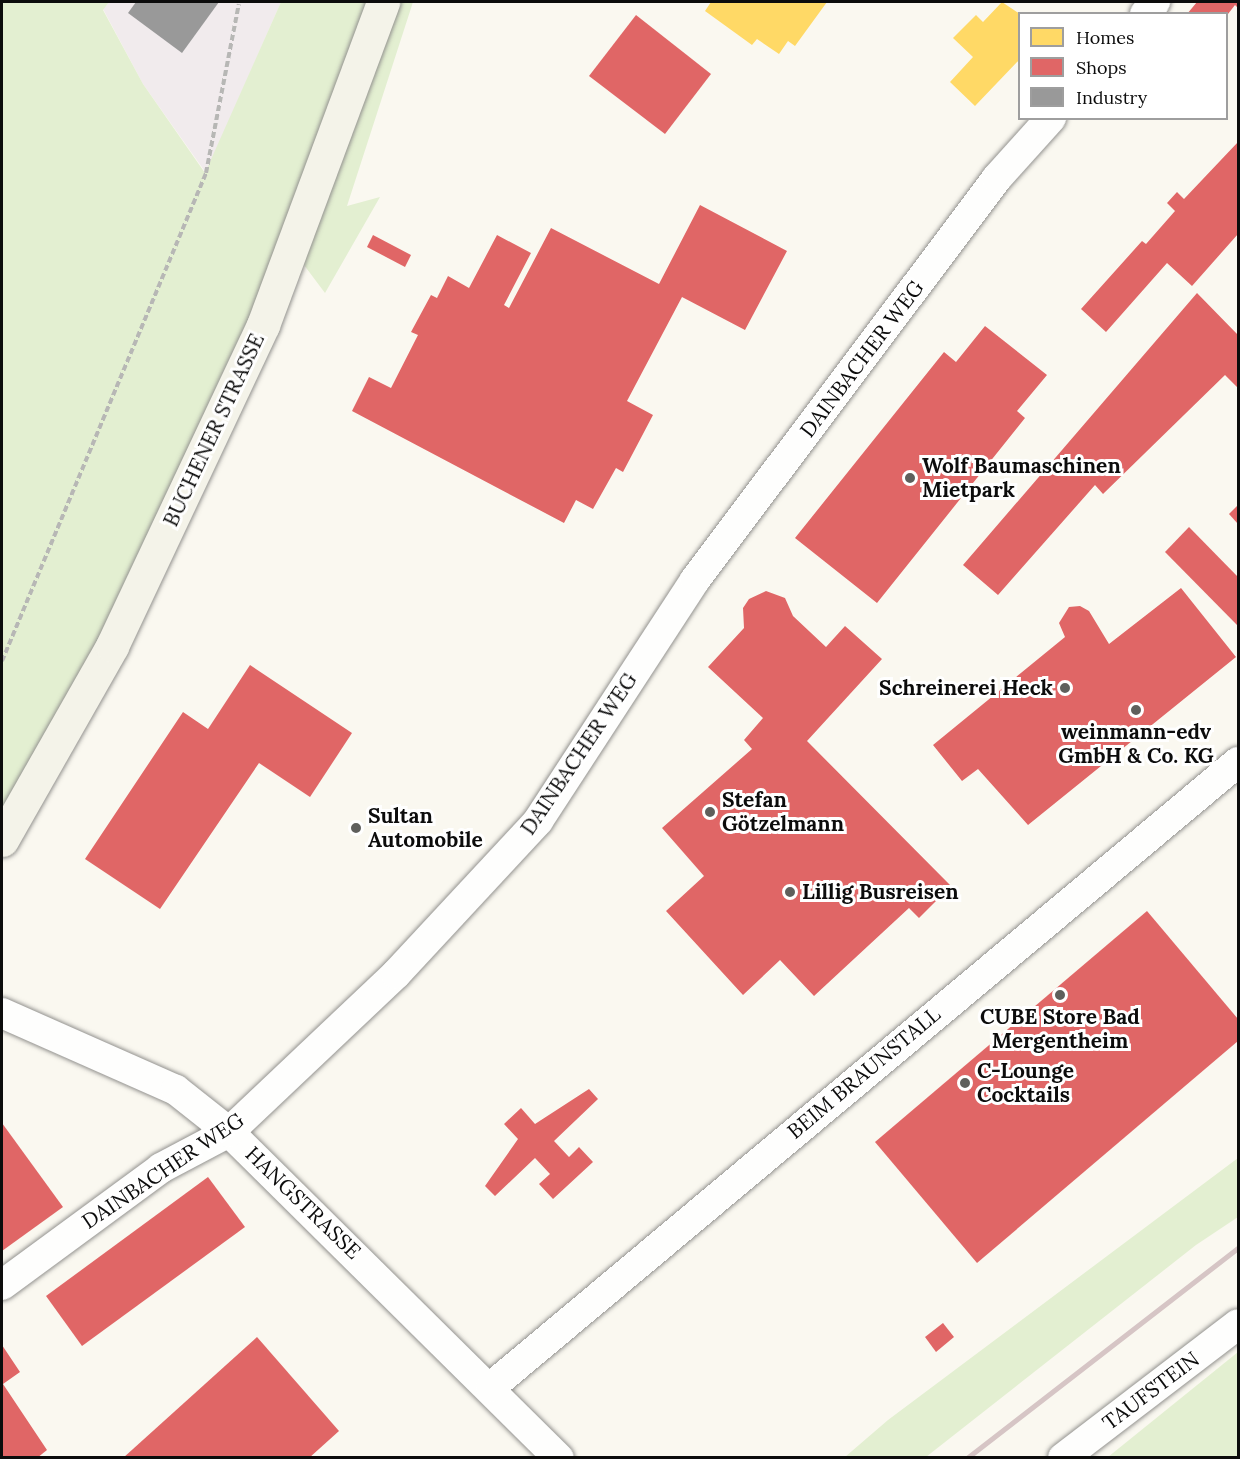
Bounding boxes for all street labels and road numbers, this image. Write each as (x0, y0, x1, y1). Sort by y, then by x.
street label: DAINBACHER WEG (795, 276, 929, 442)
street label: BUCHENER STRASSE (158, 329, 270, 531)
street label: DAINBACHER WEG (516, 668, 642, 840)
street label: BEIM BRAUNSTALL (782, 1002, 946, 1144)
street label: DAINBACHER WEG (77, 1108, 249, 1234)
street label: HANGSTRASSE (240, 1141, 366, 1265)
street label: TAUFSTEIN (1098, 1347, 1204, 1435)

